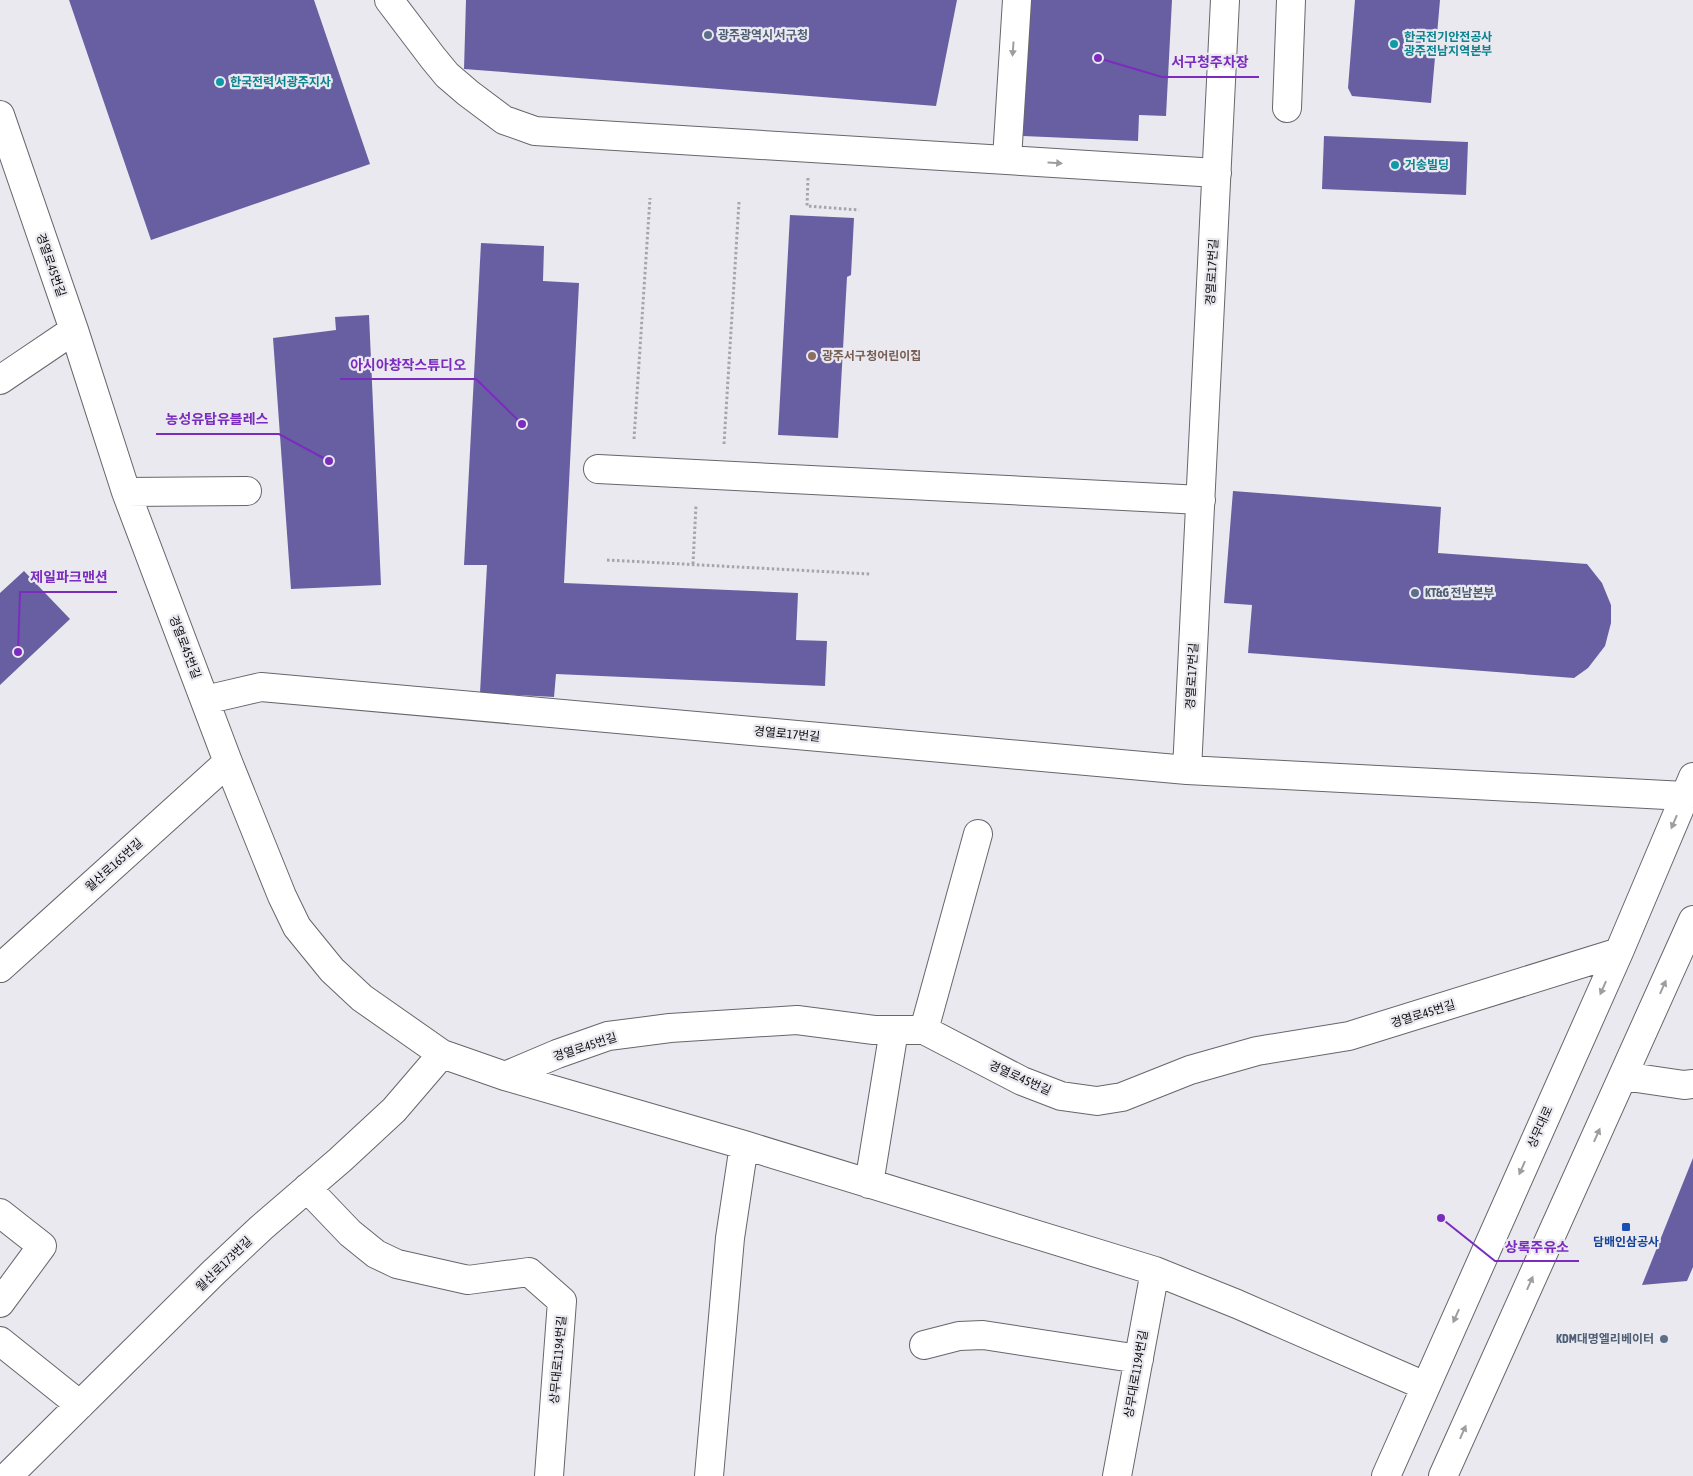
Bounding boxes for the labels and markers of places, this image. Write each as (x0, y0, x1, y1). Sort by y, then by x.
place label: 광주광역시 서구청 (718, 28, 808, 42)
marker: 광주광역시 서구청 (702, 29, 714, 41)
place label: 한국전기안전공사 광주전남지역본부 (1404, 30, 1492, 58)
marker: 한국전기안전공사 광주전남지역본부 (1388, 38, 1400, 50)
callout: 서구청주차장 (1162, 48, 1259, 77)
place label: 한국전력 서광주지사 (230, 75, 331, 89)
marker: 한국전력 서광주지사 (214, 76, 226, 88)
place label: 거송빌딩 (1405, 158, 1449, 172)
marker: 거송빌딩 (1389, 159, 1401, 171)
place label: 광주서구청어린이집 (822, 349, 921, 363)
callout: 아시아창작스튜디오 (340, 350, 476, 379)
marker: 광주서구청어린이집 (806, 350, 818, 362)
callout: 농성유탑유블레스 (156, 405, 279, 434)
callout: 제일파크맨션 (20, 563, 117, 592)
place label: KT&G 전남본부 (1425, 586, 1495, 600)
marker: KT&G 전남본부 (1409, 587, 1421, 599)
marker: 담배인삼공사 (1620, 1221, 1632, 1233)
callout: 상록주유소 (1495, 1232, 1579, 1261)
place label: 담배인삼공사 (1593, 1235, 1659, 1249)
place label: KDM대명엘리베이터 (1556, 1332, 1654, 1346)
marker: KDM대명엘리베이터 (1658, 1333, 1670, 1345)

